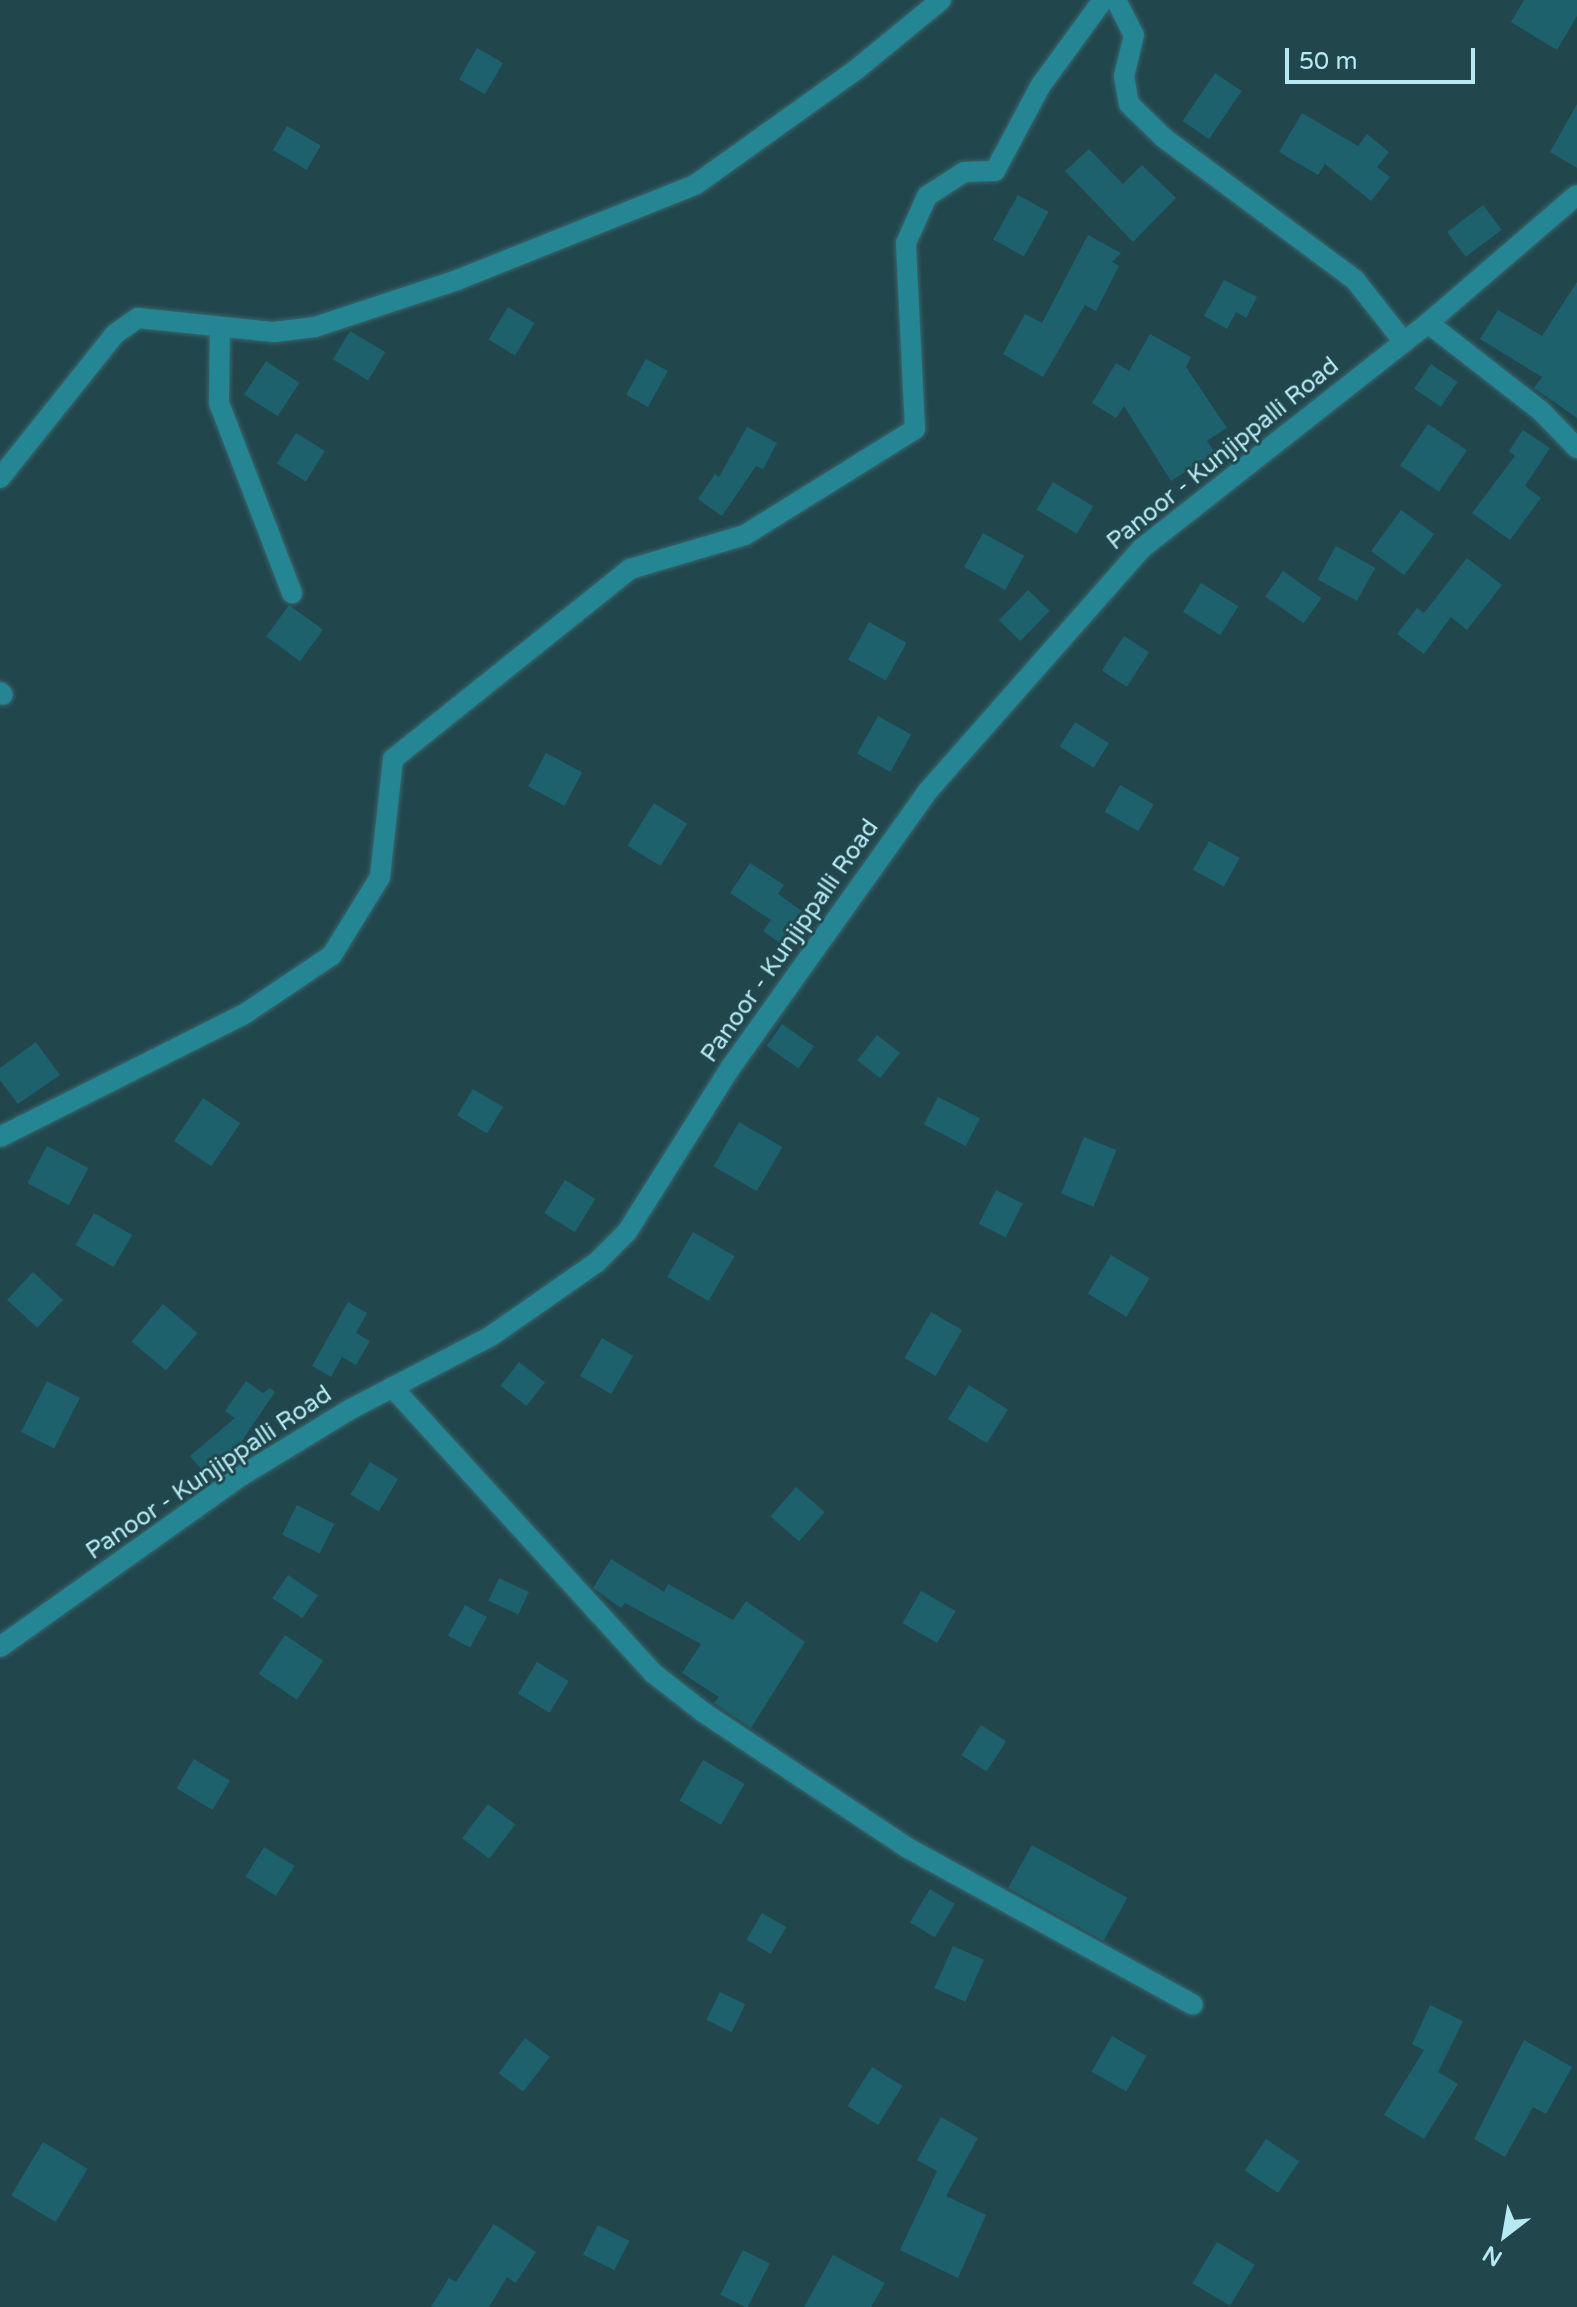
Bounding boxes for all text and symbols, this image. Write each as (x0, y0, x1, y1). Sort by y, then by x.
scale bar (1289, 32, 1479, 82)
text: 50 m (1299, 47, 1357, 76)
street label: Panoor - Kunjippalli Road (1101, 352, 1345, 556)
street label: Panoor - Kunjippalli Road (695, 814, 885, 1068)
street label: Panoor - Kunjippalli Road (81, 1380, 337, 1566)
north arrow (1465, 2195, 1545, 2275)
text: N (1478, 2240, 1507, 2271)

